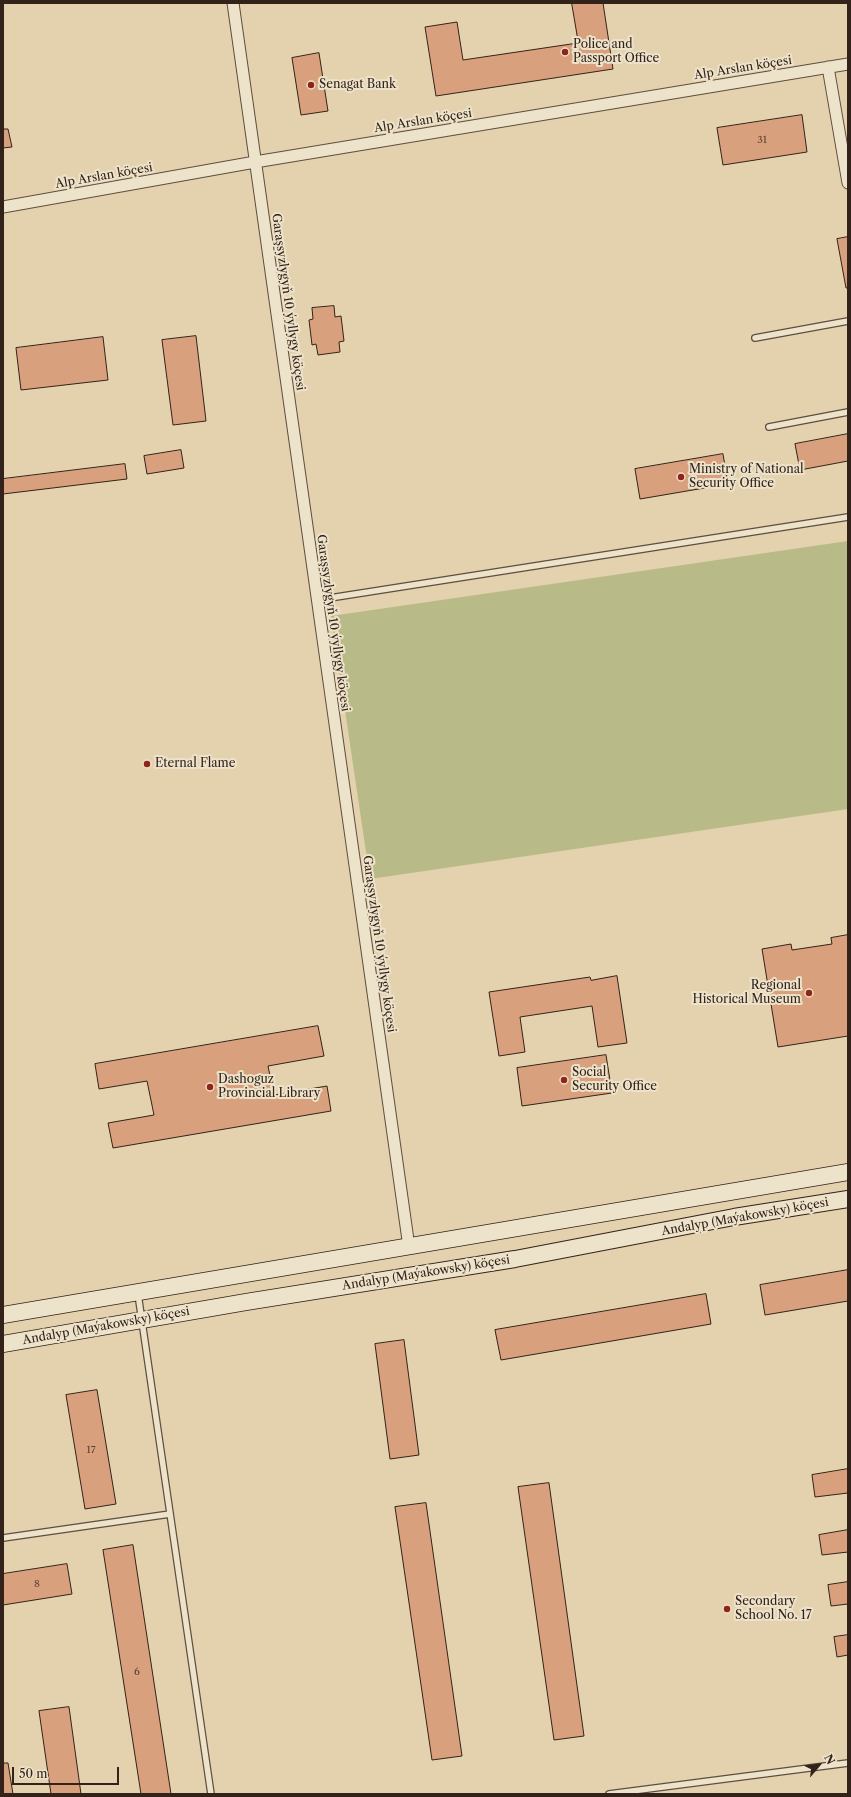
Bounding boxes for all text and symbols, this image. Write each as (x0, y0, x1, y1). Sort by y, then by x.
place label: Police and Passport Office (573, 38, 659, 66)
marker: Police and Passport Office (560, 47, 570, 57)
street label: Alp Arslan köçesi (693, 53, 793, 83)
place label: Senagat Bank (319, 78, 396, 92)
marker: Senagat Bank (306, 80, 316, 90)
street label: Alp Arslan köçesi (373, 106, 473, 136)
house number: 31 (757, 134, 767, 146)
street label: Alp Arslan köçesi (54, 160, 154, 192)
street label: Garaşsyzlygyň 10 ýyllygy köçesi (268, 213, 308, 391)
place label: Ministry of National Security Office (689, 463, 804, 491)
marker: Ministry of National Security Office (676, 472, 686, 482)
street label: Garaşsyzlygyň 10 ýyllygy köçesi (313, 534, 353, 712)
place label: Eternal Flame (155, 757, 235, 771)
marker: Eternal Flame (142, 759, 152, 769)
street label: Garaşsyzlygyň 10 ýyllygy köçesi (359, 855, 399, 1033)
place label: Regional Historical Museum (692, 979, 801, 1007)
marker: Regional Historical Museum (804, 988, 814, 998)
place label: Social Security Office (572, 1066, 657, 1094)
place label: Dashoguz Provincial Library (218, 1073, 320, 1101)
marker: Social Security Office (559, 1075, 569, 1085)
marker: Dashoguz Provincial Library (205, 1082, 215, 1092)
street label: Andalyp (Maýakowsky) köçesi (660, 1195, 830, 1239)
street label: Andalyp (Maýakowsky) köçesi (341, 1253, 511, 1293)
street label: Andalyp (Maýakowsky) köçesi (21, 1304, 191, 1348)
house number: 17 (86, 1444, 96, 1456)
house number: 8 (34, 1578, 40, 1590)
place label: Secondary School No. 17 (735, 1595, 812, 1623)
marker: Secondary School No. 17 (722, 1604, 732, 1614)
house number: 6 (134, 1666, 140, 1678)
north arrow (799, 1745, 839, 1785)
text: N (821, 1752, 838, 1767)
scale bar (14, 1759, 121, 1785)
text: 50 m (19, 1766, 48, 1781)

